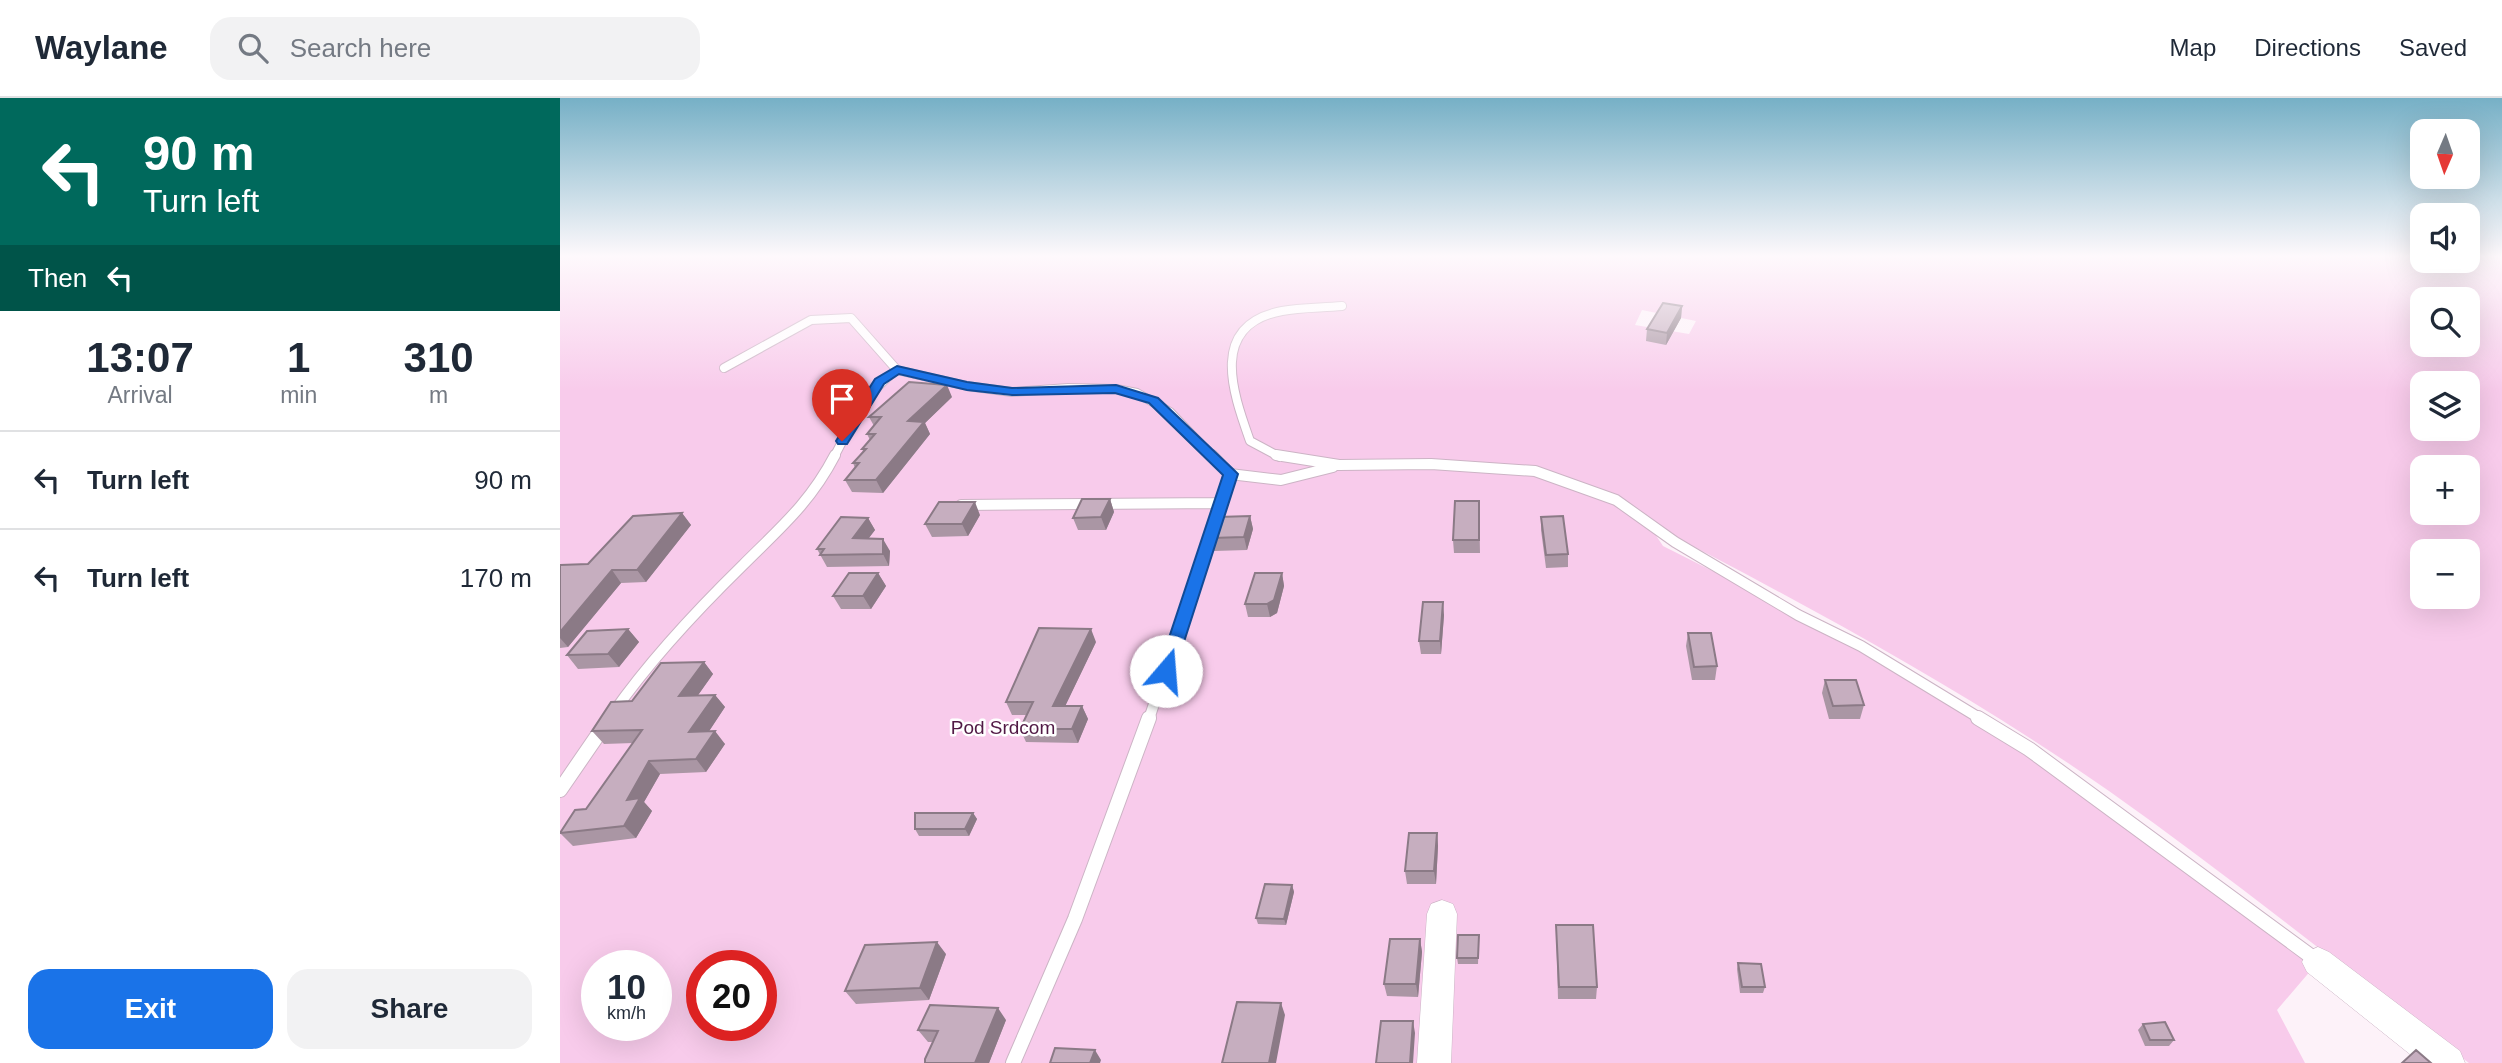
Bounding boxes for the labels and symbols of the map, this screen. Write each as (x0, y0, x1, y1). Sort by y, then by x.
north arrow (2410, 119, 2480, 189)
pin (812, 369, 872, 441)
position arrow (1129, 634, 1203, 708)
park label: Pod Srdcom (951, 717, 1055, 738)
speed limit sign: 20 (686, 950, 777, 1041)

